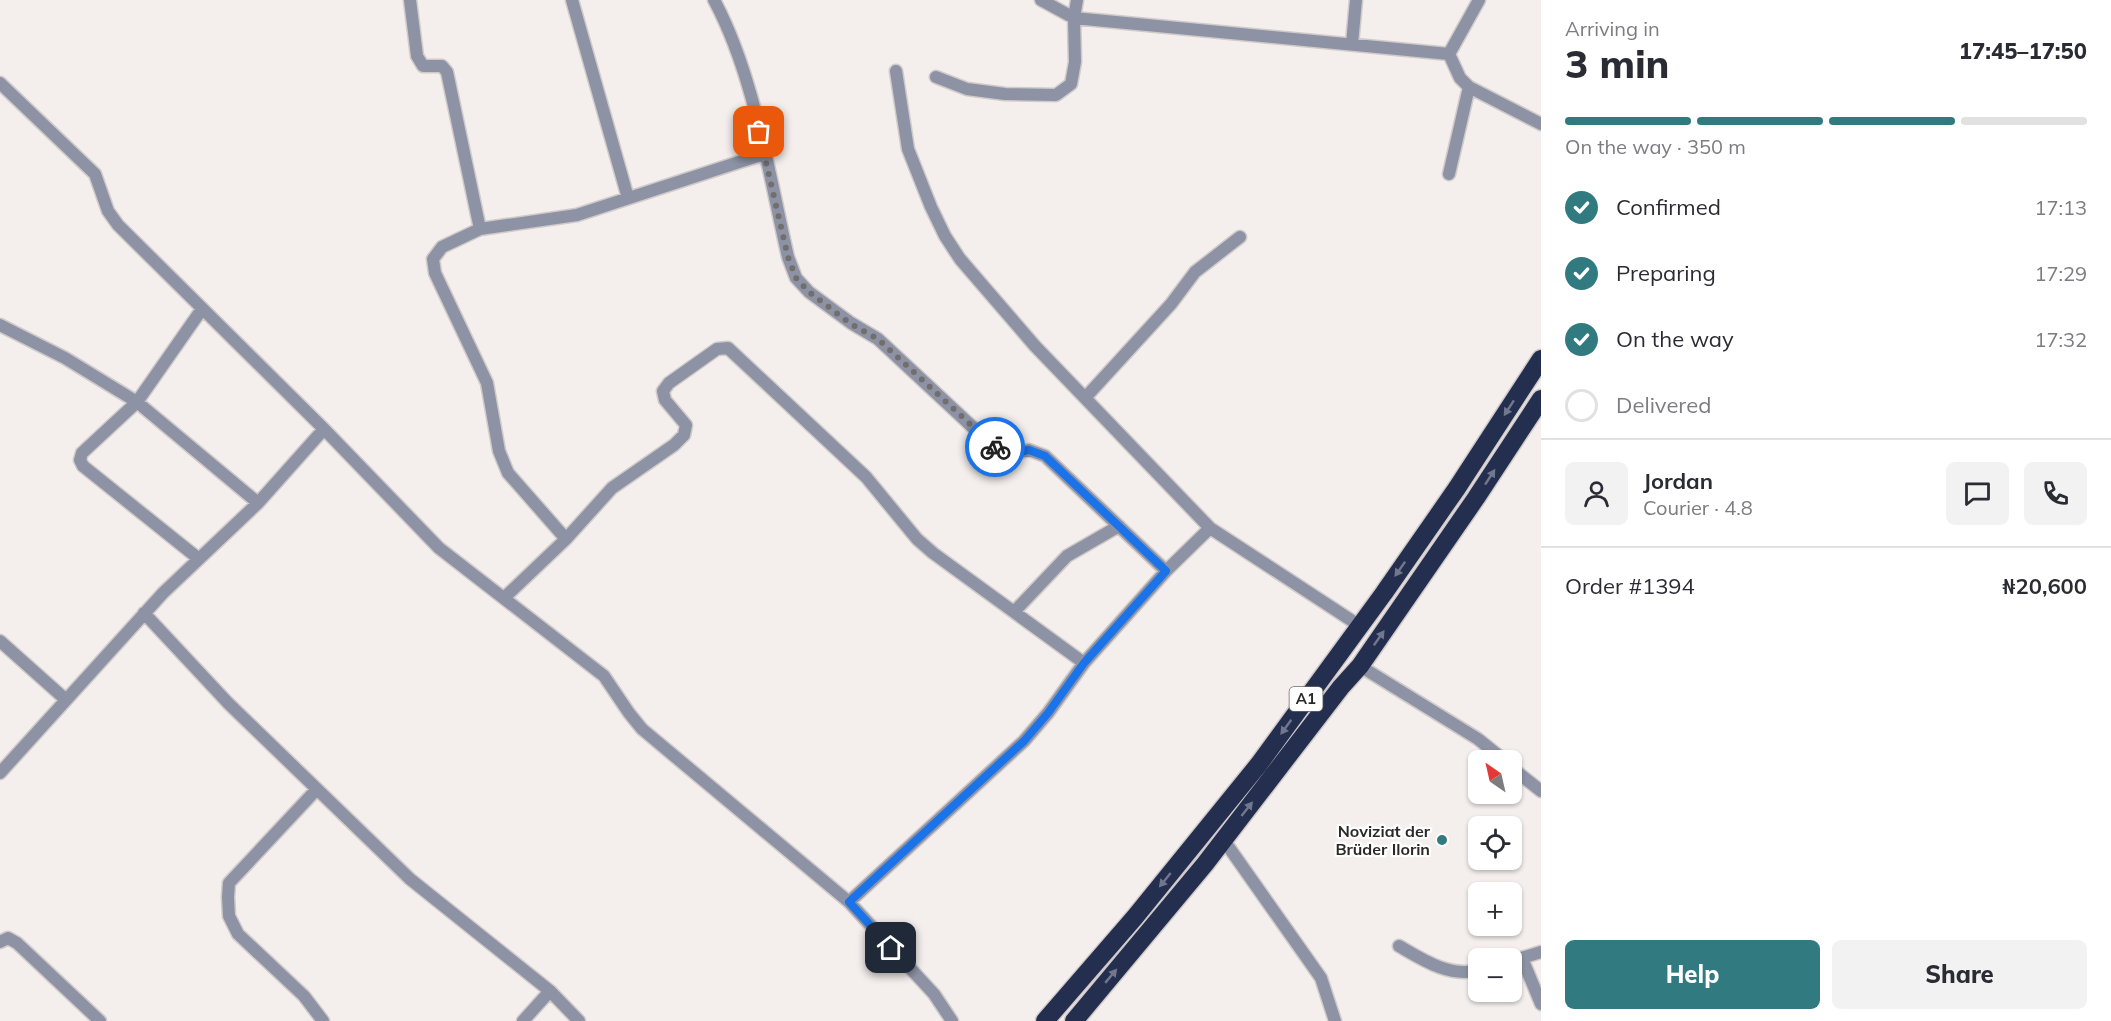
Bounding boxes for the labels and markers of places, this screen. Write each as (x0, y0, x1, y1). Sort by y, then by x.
pin (733, 106, 784, 157)
place label: Noviziat der Brüder Ilorin (1335, 821, 1431, 859)
marker: Noviziat der Brüder Ilorin (1435, 833, 1449, 847)
pin (865, 922, 916, 973)

